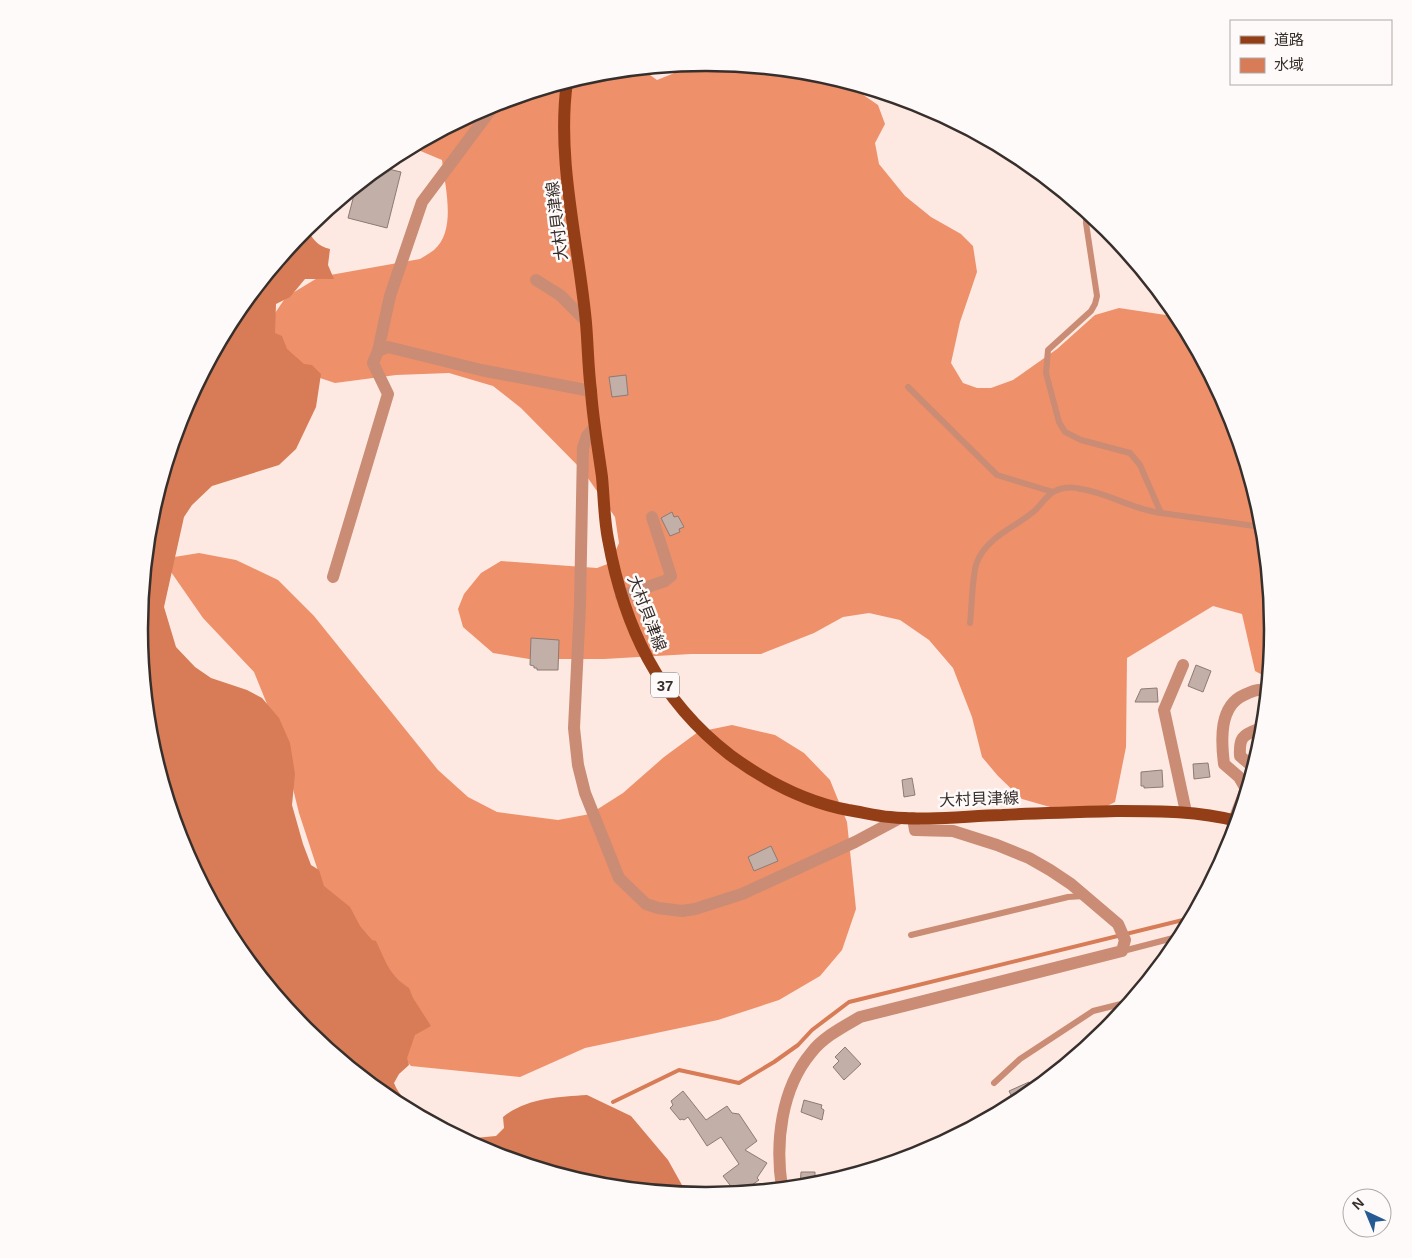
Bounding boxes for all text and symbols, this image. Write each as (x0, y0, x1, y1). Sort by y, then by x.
legend (1230, 20, 1392, 85)
text: 道路 (1274, 31, 1304, 48)
text: 水域 (1274, 56, 1304, 73)
street label: 大村貝津線 (544, 180, 570, 262)
street label: 大村貝津線 (625, 573, 669, 653)
road number: 37 (651, 672, 679, 698)
street label: 大村貝津線 (939, 789, 1019, 809)
north arrow (1342, 1188, 1392, 1238)
text: N (1349, 1194, 1367, 1213)

